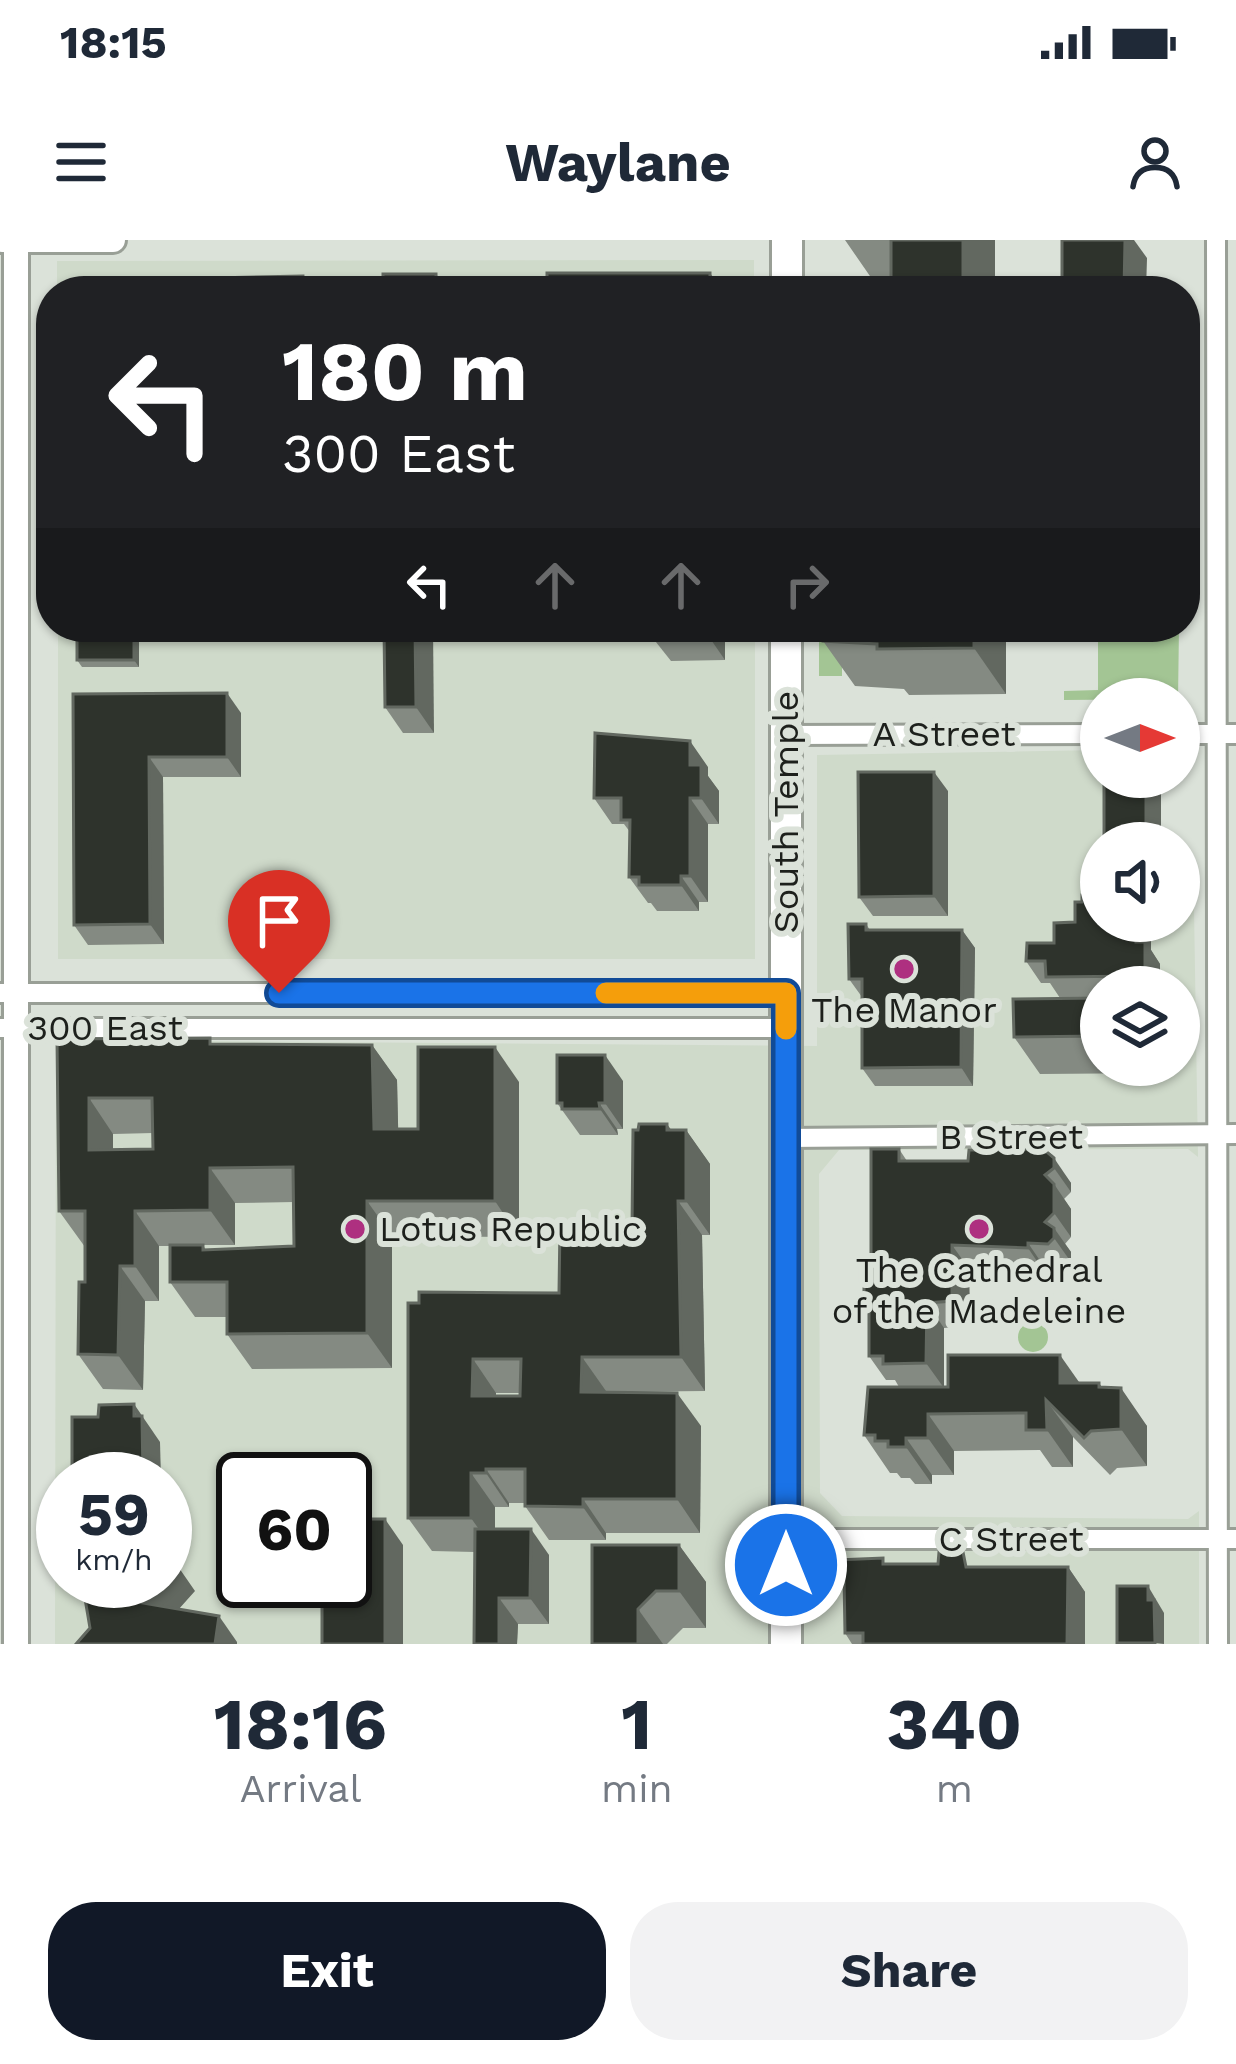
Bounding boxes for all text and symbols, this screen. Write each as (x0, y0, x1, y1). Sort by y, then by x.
text: 18:15 (60, 16, 167, 69)
icon: menu (48, 129, 114, 195)
icon: person (1122, 129, 1188, 195)
text: Waylane (505, 131, 731, 194)
text: 180 m (282, 322, 528, 420)
icon: left (84, 324, 240, 480)
text: 300 East (282, 422, 515, 485)
icon: left (396, 552, 462, 618)
icon: ahead (522, 552, 588, 618)
icon: ahead (648, 552, 714, 618)
icon: right (774, 552, 840, 618)
north arrow (1080, 678, 1200, 798)
map controls (1080, 678, 1200, 1086)
street label: South Temple (765, 691, 807, 933)
street label: A Street (873, 713, 1015, 755)
button: sound (1080, 822, 1200, 942)
pin (228, 870, 330, 993)
icon: arrive (246, 888, 312, 954)
marker: The Manor (891, 956, 917, 982)
button: layers (1080, 966, 1200, 1086)
place label: The Manor (811, 989, 997, 1031)
street label: 300 East (27, 1007, 183, 1049)
street label: B Street (939, 1116, 1083, 1158)
place label: Lotus Republic (379, 1208, 642, 1250)
marker: Lotus Republic (342, 1216, 368, 1242)
marker: The Cathedral of the Madeleine (966, 1216, 992, 1242)
place label: The Cathedral of the Madeleine (832, 1249, 1126, 1332)
speed limit sign: 60 (216, 1452, 372, 1608)
text: 59 (78, 1479, 150, 1550)
position arrow (723, 1502, 849, 1628)
street label: C Street (938, 1518, 1084, 1560)
text: km/h (75, 1542, 153, 1577)
text: 18:16 (214, 1682, 387, 1766)
text: 1 (621, 1682, 652, 1766)
text: 340 (887, 1682, 1022, 1766)
text: Arrival (240, 1766, 361, 1811)
text: min (601, 1766, 673, 1811)
text: m (936, 1766, 973, 1811)
button: Exit (48, 1902, 606, 2040)
button: Share (630, 1902, 1188, 2040)

